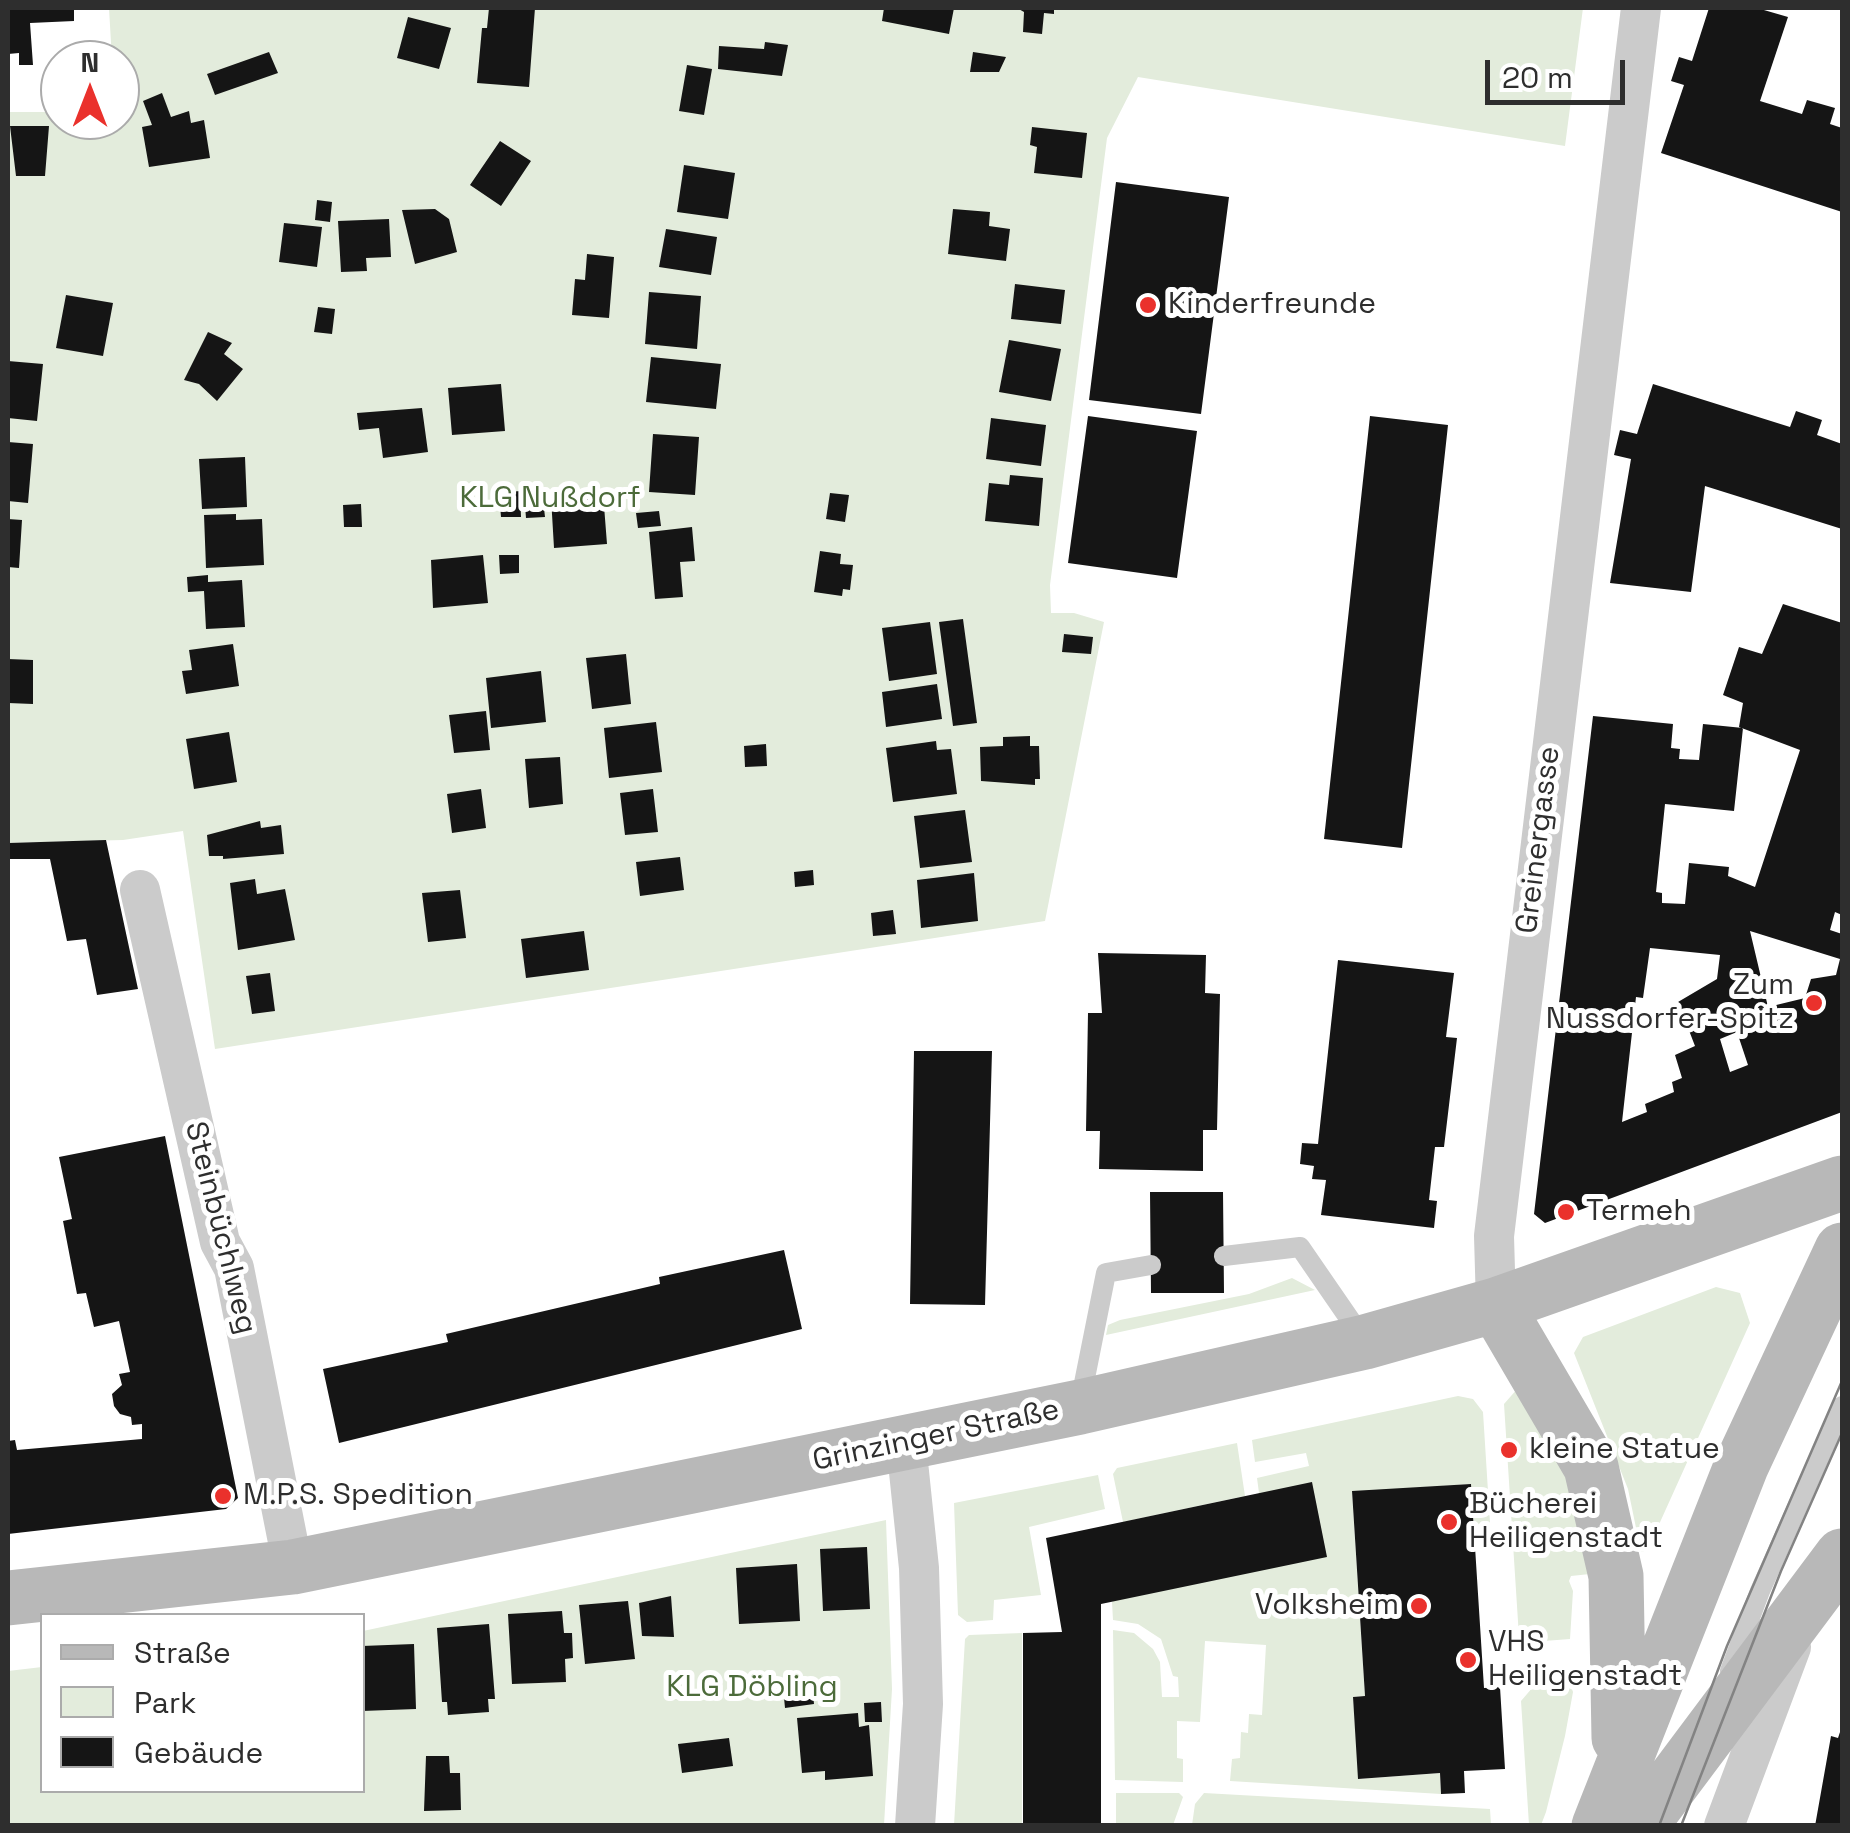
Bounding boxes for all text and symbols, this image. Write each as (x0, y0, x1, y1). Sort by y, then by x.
north arrow (40, 40, 140, 140)
scale bar (1490, 40, 1630, 102)
text: N (81, 44, 99, 80)
text: 20 m (1502, 58, 1573, 97)
place label: Kinderfreunde (1168, 287, 1376, 323)
marker: Kinderfreunde (1137, 294, 1159, 316)
park label: KLG Nußdorf (459, 481, 641, 517)
street label: Greinergasse (1510, 744, 1568, 936)
place label: Zum Nussdorfer-Spitz (1546, 968, 1794, 1038)
marker: Zum Nussdorfer-Spitz (1803, 992, 1825, 1014)
street label: Steinbüchlweg (176, 1118, 264, 1338)
place label: Termeh (1586, 1194, 1692, 1230)
marker: Termeh (1555, 1201, 1577, 1223)
street label: Grinzinger Straße (809, 1392, 1063, 1480)
place label: kleine Statue (1529, 1432, 1720, 1468)
marker: kleine Statue (1498, 1439, 1520, 1461)
place label: M.P.S. Spedition (243, 1478, 473, 1514)
marker: M.P.S. Spedition (212, 1485, 234, 1507)
place label: Bücherei Heiligenstadt (1469, 1487, 1663, 1558)
marker: Bücherei Heiligenstadt (1438, 1511, 1460, 1533)
place label: Volksheim (1255, 1588, 1399, 1624)
marker: Volksheim (1408, 1595, 1430, 1617)
legend (40, 1613, 365, 1793)
place label: VHS Heiligenstadt (1488, 1625, 1682, 1696)
text: Straße (134, 1633, 231, 1672)
marker: VHS Heiligenstadt (1457, 1649, 1479, 1671)
park label: KLG Döbling (666, 1670, 838, 1706)
text: Park (134, 1683, 196, 1722)
text: Gebäude (134, 1733, 263, 1772)

